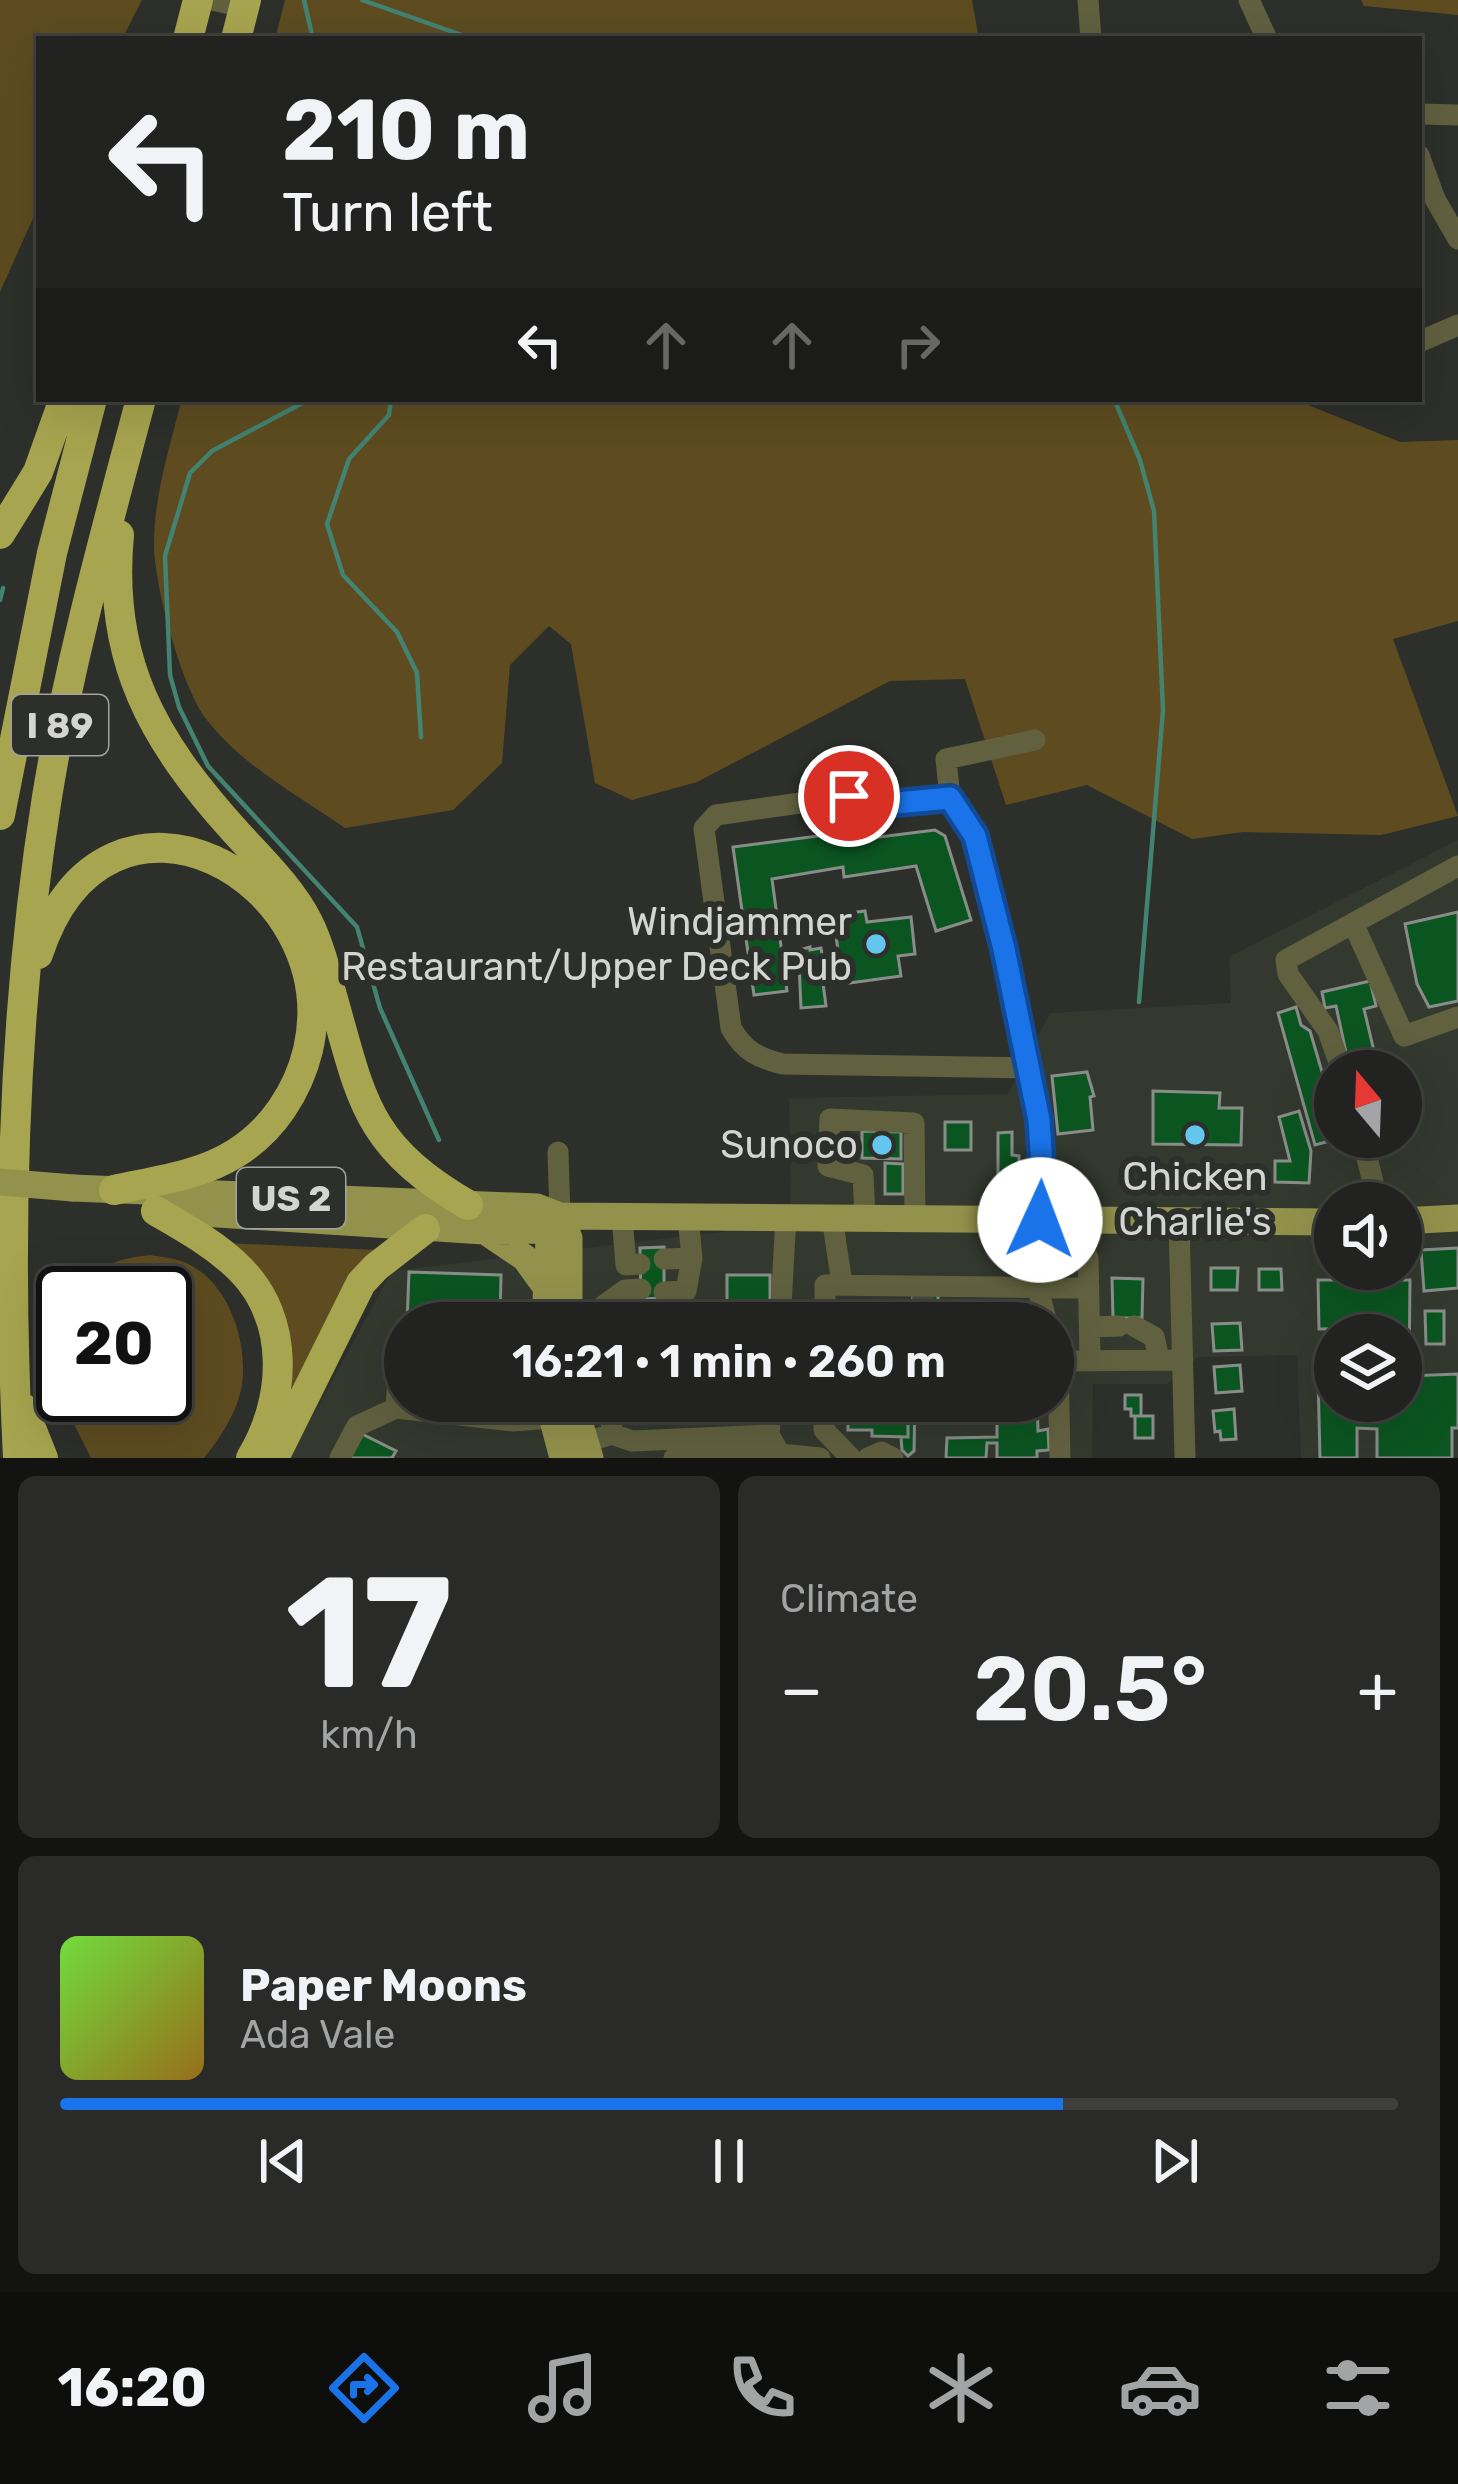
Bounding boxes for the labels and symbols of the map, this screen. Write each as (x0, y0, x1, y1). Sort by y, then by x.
road number: I 89 (12, 695, 108, 755)
pin (798, 745, 900, 847)
place label: Windjammer Restaurant/Upper Deck Pub (341, 899, 852, 990)
marker: Windjammer Restaurant/Upper Deck Pub (863, 931, 889, 957)
north arrow (1314, 1050, 1422, 1158)
place label: Sunoco (720, 1122, 858, 1168)
marker: Chicken Charlie's (1182, 1122, 1208, 1148)
marker: Sunoco (869, 1132, 895, 1158)
place label: Chicken Charlie's (1118, 1154, 1272, 1245)
position arrow (977, 1157, 1103, 1283)
road number: US 2 (237, 1168, 345, 1228)
speed limit sign: 20 (36, 1266, 192, 1422)

